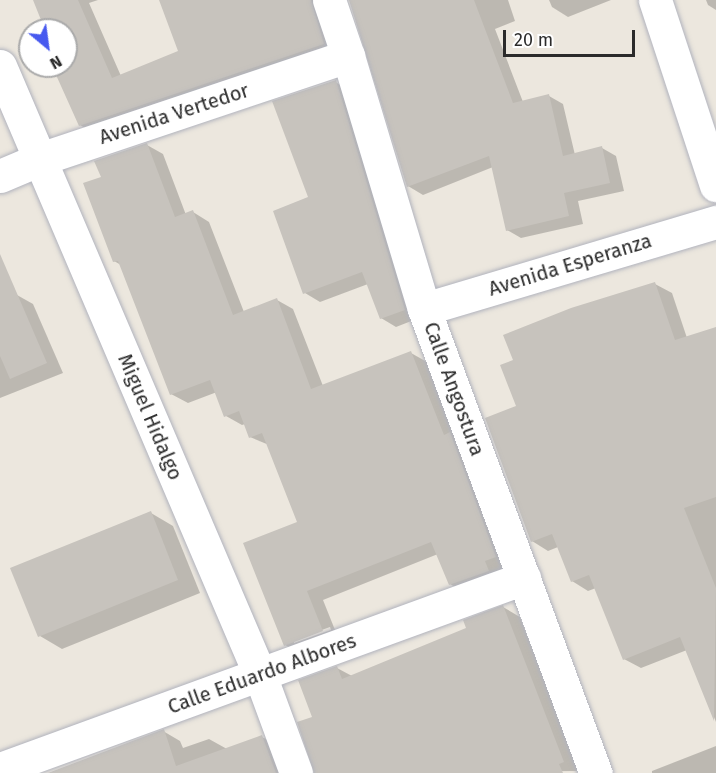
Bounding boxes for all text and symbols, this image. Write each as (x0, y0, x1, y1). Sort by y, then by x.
north arrow (18, 18, 78, 78)
scale bar (506, 18, 638, 56)
text: 20 m (514, 29, 553, 51)
text: N (47, 52, 65, 73)
street label: Avenida Vertedor (96, 78, 252, 150)
street label: Avenida Esperanza (486, 229, 654, 301)
street label: Calle Angostura (419, 319, 489, 459)
street label: Miguel Hidalgo (113, 350, 187, 484)
street label: Calle Eduardo Albores (165, 629, 359, 719)

